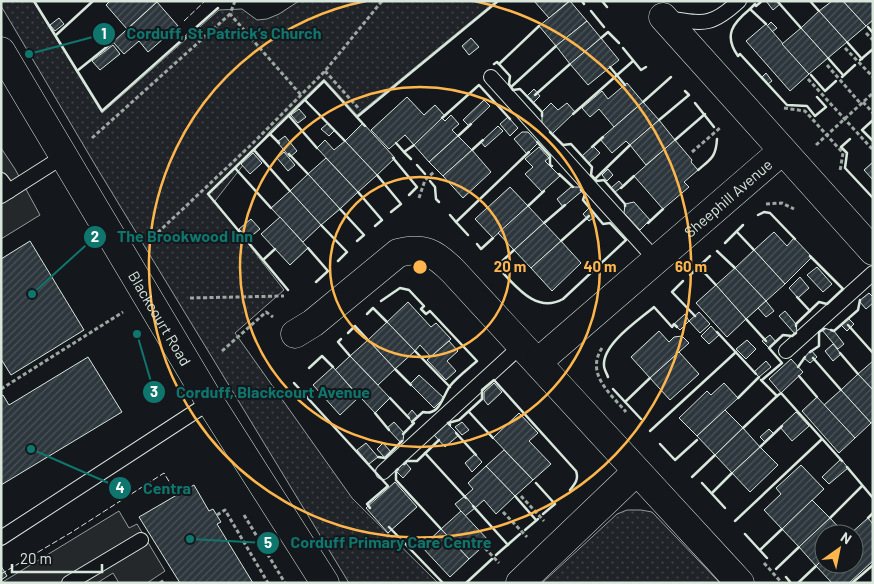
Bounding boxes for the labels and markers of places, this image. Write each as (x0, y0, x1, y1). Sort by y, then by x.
callout: Corduff, St Patrick’s Church (92, 18, 332, 49)
callout: The Brookwood Inn (82, 221, 263, 252)
centre of rings (411, 258, 429, 276)
callout: Corduff, Blackcourt Avenue (141, 377, 380, 408)
callout: Centra (108, 473, 200, 504)
callout: Corduff Primary Care Centre (256, 527, 502, 558)

